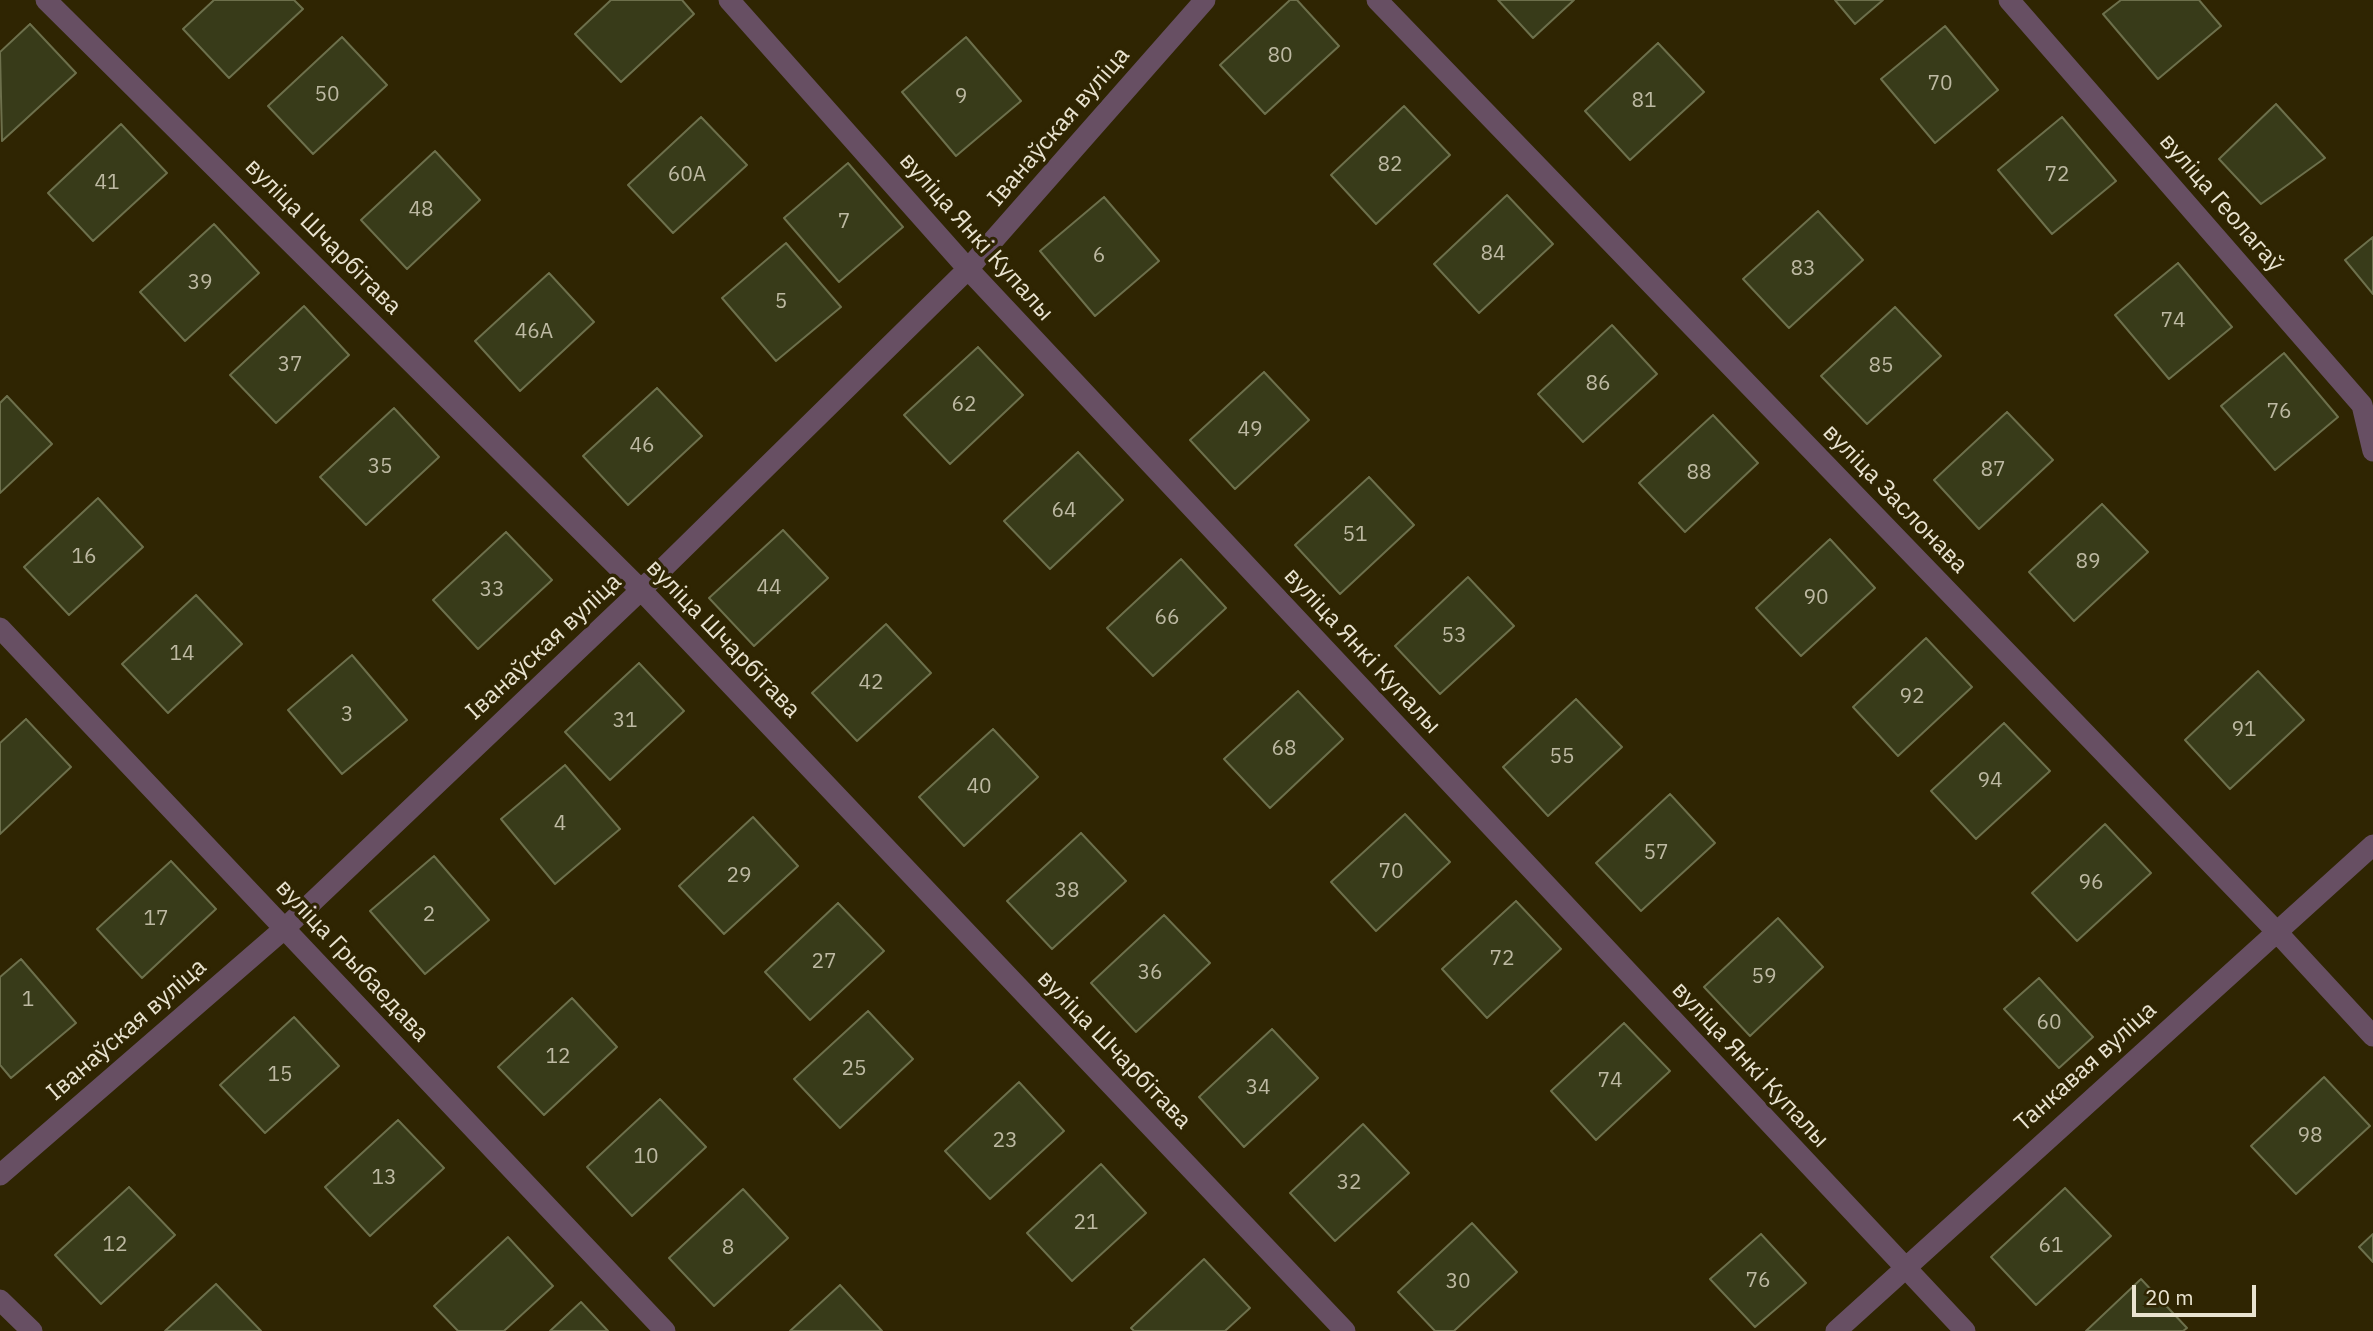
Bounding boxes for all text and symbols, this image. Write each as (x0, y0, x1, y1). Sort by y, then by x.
street label: Іванаўская вуліца (982, 41, 1136, 213)
house number: 80 (1267, 43, 1293, 69)
house number: 70 (1927, 71, 1953, 97)
house number: 50 (314, 82, 340, 108)
house number: 9 (955, 84, 967, 110)
house number: 81 (1631, 88, 1657, 114)
street label: вуліца Геолагаў (2153, 128, 2289, 278)
street label: вуліца Янкі Купалы (893, 147, 1059, 327)
house number: 82 (1377, 152, 1403, 178)
street label: вуліца Шчарбітава (239, 153, 407, 321)
house number: 60А (668, 162, 706, 188)
house number: 72 (2044, 162, 2070, 188)
house number: 41 (94, 170, 120, 196)
house number: 48 (408, 197, 434, 223)
house number: 7 (838, 209, 850, 235)
house number: 84 (1480, 241, 1506, 267)
house number: 6 (1093, 243, 1105, 269)
house number: 83 (1790, 256, 1816, 282)
house number: 39 (187, 270, 213, 296)
house number: 5 (775, 289, 787, 315)
house number: 74 (2160, 308, 2186, 334)
house number: 46А (515, 319, 553, 345)
house number: 37 (277, 352, 303, 378)
house number: 85 (1868, 353, 1894, 379)
house number: 86 (1585, 371, 1611, 397)
house number: 62 (951, 392, 977, 418)
house number: 76 (2266, 399, 2292, 425)
house number: 49 (1237, 417, 1263, 443)
street label: вуліца Заслонава (1816, 418, 1974, 580)
house number: 46 (629, 433, 655, 459)
house number: 35 (367, 454, 393, 480)
house number: 87 (1980, 457, 2006, 483)
house number: 88 (1686, 460, 1712, 486)
house number: 64 (1051, 498, 1077, 524)
house number: 51 (1342, 522, 1368, 548)
house number: 16 (71, 544, 97, 570)
house number: 89 (2075, 549, 2101, 575)
street label: вуліца Шчарбітава (640, 554, 806, 724)
street label: вуліца Янкі Купалы (1278, 562, 1446, 740)
street label: Іванаўская вуліца (460, 568, 628, 726)
house number: 44 (756, 575, 782, 601)
house number: 33 (479, 577, 505, 603)
house number: 90 (1803, 585, 1829, 611)
house number: 66 (1154, 605, 1180, 631)
house number: 53 (1441, 623, 1467, 649)
house number: 14 (169, 641, 195, 667)
house number: 42 (858, 670, 884, 696)
house number: 92 (1899, 684, 1925, 710)
house number: 3 (341, 702, 353, 728)
house number: 31 (612, 708, 638, 734)
house number: 91 (2231, 717, 2257, 743)
house number: 68 (1271, 736, 1297, 762)
house number: 55 (1549, 744, 1575, 770)
house number: 94 (1977, 768, 2003, 794)
house number: 40 (966, 774, 992, 800)
house number: 4 (554, 811, 566, 837)
house number: 57 (1643, 840, 1669, 866)
house number: 70 (1378, 859, 1404, 885)
house number: 29 (726, 863, 752, 889)
house number: 96 (2078, 870, 2104, 896)
street label: вуліца Грыбаедава (269, 874, 435, 1048)
house number: 38 (1054, 878, 1080, 904)
house number: 2 (423, 902, 435, 928)
house number: 17 (143, 906, 169, 932)
house number: 72 (1489, 946, 1515, 972)
house number: 27 (811, 949, 837, 975)
street label: Іванаўская вуліца (41, 953, 213, 1107)
house number: 36 (1137, 960, 1163, 986)
house number: 59 (1751, 964, 1777, 990)
street label: вуліца Шчарбітава (1031, 965, 1197, 1135)
street label: вуліца Янкі Купалы (1666, 976, 1834, 1154)
house number: 1 (22, 987, 34, 1013)
street label: Танкавая вуліца (2009, 996, 2163, 1138)
house number: 60 (2036, 1010, 2062, 1036)
house number: 12 (545, 1044, 571, 1070)
house number: 25 (841, 1056, 867, 1082)
house number: 15 (267, 1062, 293, 1088)
house number: 74 (1597, 1068, 1623, 1094)
house number: 34 (1245, 1075, 1271, 1101)
house number: 98 (2297, 1123, 2323, 1149)
house number: 23 (992, 1128, 1018, 1154)
house number: 10 (633, 1144, 659, 1170)
house number: 13 (371, 1165, 397, 1191)
house number: 32 (1336, 1170, 1362, 1196)
house number: 21 (1073, 1210, 1099, 1236)
house number: 12 (102, 1232, 128, 1258)
house number: 61 (2038, 1233, 2064, 1259)
house number: 8 (722, 1235, 734, 1261)
house number: 76 (1745, 1268, 1771, 1294)
house number: 30 (1445, 1269, 1471, 1295)
scale bar (2135, 1272, 2259, 1316)
text: 20 m (2145, 1283, 2194, 1311)

